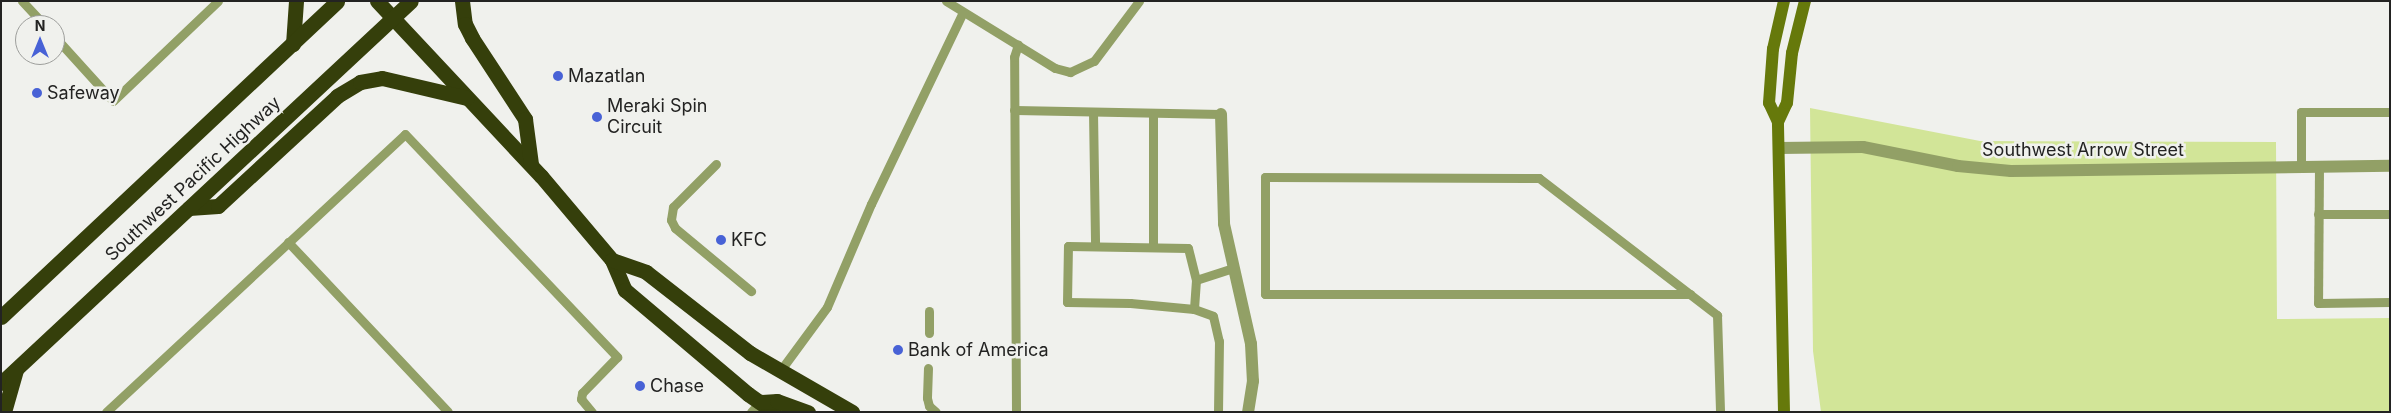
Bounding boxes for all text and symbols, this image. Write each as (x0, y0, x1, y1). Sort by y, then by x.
north arrow (15, 15, 65, 65)
text: N (35, 17, 45, 34)
place label: Mazatlan (568, 65, 645, 87)
marker: Mazatlan (552, 70, 564, 82)
place label: Safeway (47, 82, 120, 104)
marker: Safeway (31, 87, 43, 99)
street label: Southwest Pacific Highway (101, 92, 285, 266)
place label: Meraki Spin Circuit (607, 96, 708, 138)
marker: Meraki Spin Circuit (591, 111, 603, 123)
street label: Southwest Arrow Street (1982, 139, 2184, 161)
place label: KFC (731, 229, 767, 251)
marker: KFC (715, 234, 727, 246)
place label: Bank of America (908, 339, 1049, 361)
marker: Bank of America (892, 344, 904, 356)
place label: Chase (650, 375, 704, 397)
marker: Chase (634, 380, 646, 392)

